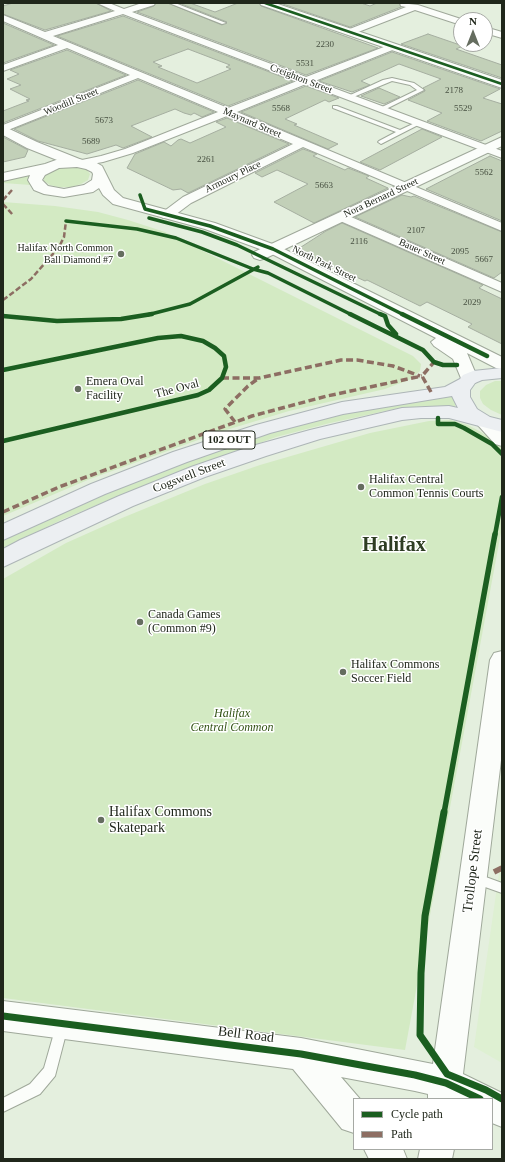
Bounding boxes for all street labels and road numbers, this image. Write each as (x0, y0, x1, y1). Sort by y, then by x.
street label: Creighton Street (268, 62, 334, 96)
street label: Woodill Street (42, 86, 100, 118)
street label: Maynard Street (221, 105, 283, 141)
street label: Armoury Place (203, 158, 263, 196)
street label: Nora Bernard Street (342, 176, 420, 220)
street label: Bauer Street (397, 236, 447, 268)
street label: North Park Street (290, 243, 358, 285)
street label: The Oval (153, 376, 201, 402)
road number: 102 OUT (203, 431, 255, 449)
street label: Cogswell Street (151, 456, 227, 496)
street label: Trollope Street (460, 828, 486, 914)
street label: Bell Road (217, 1023, 275, 1047)

